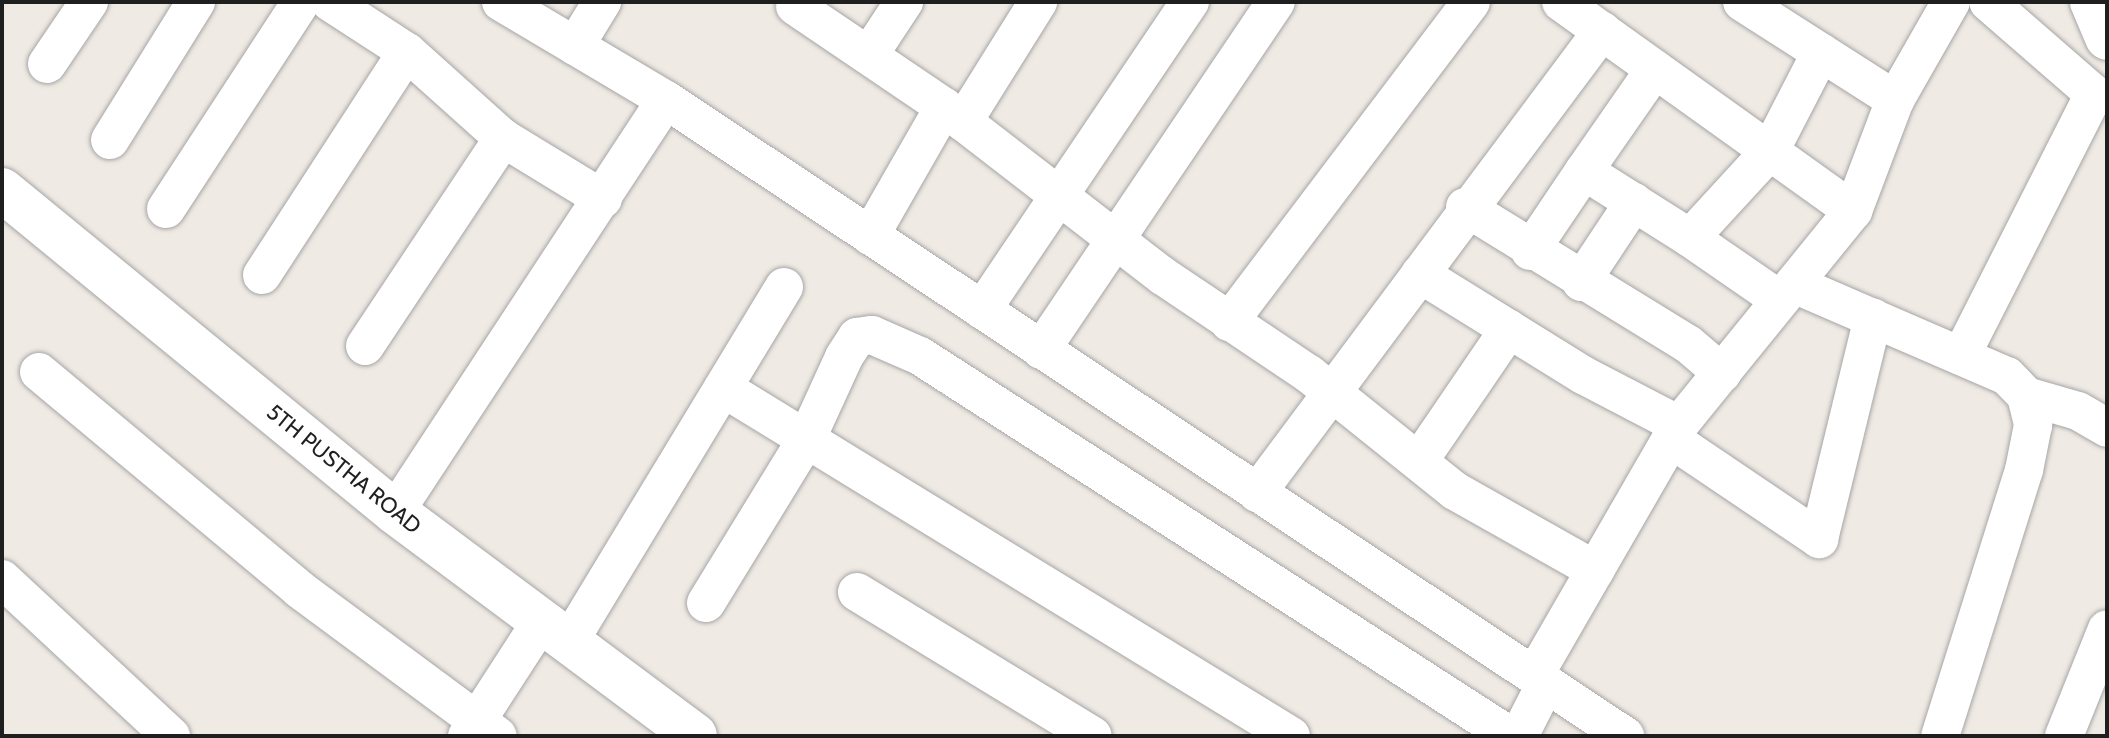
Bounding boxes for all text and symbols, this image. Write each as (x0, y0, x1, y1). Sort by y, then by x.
street label: 5TH PUSTHA ROAD (262, 399, 426, 539)

